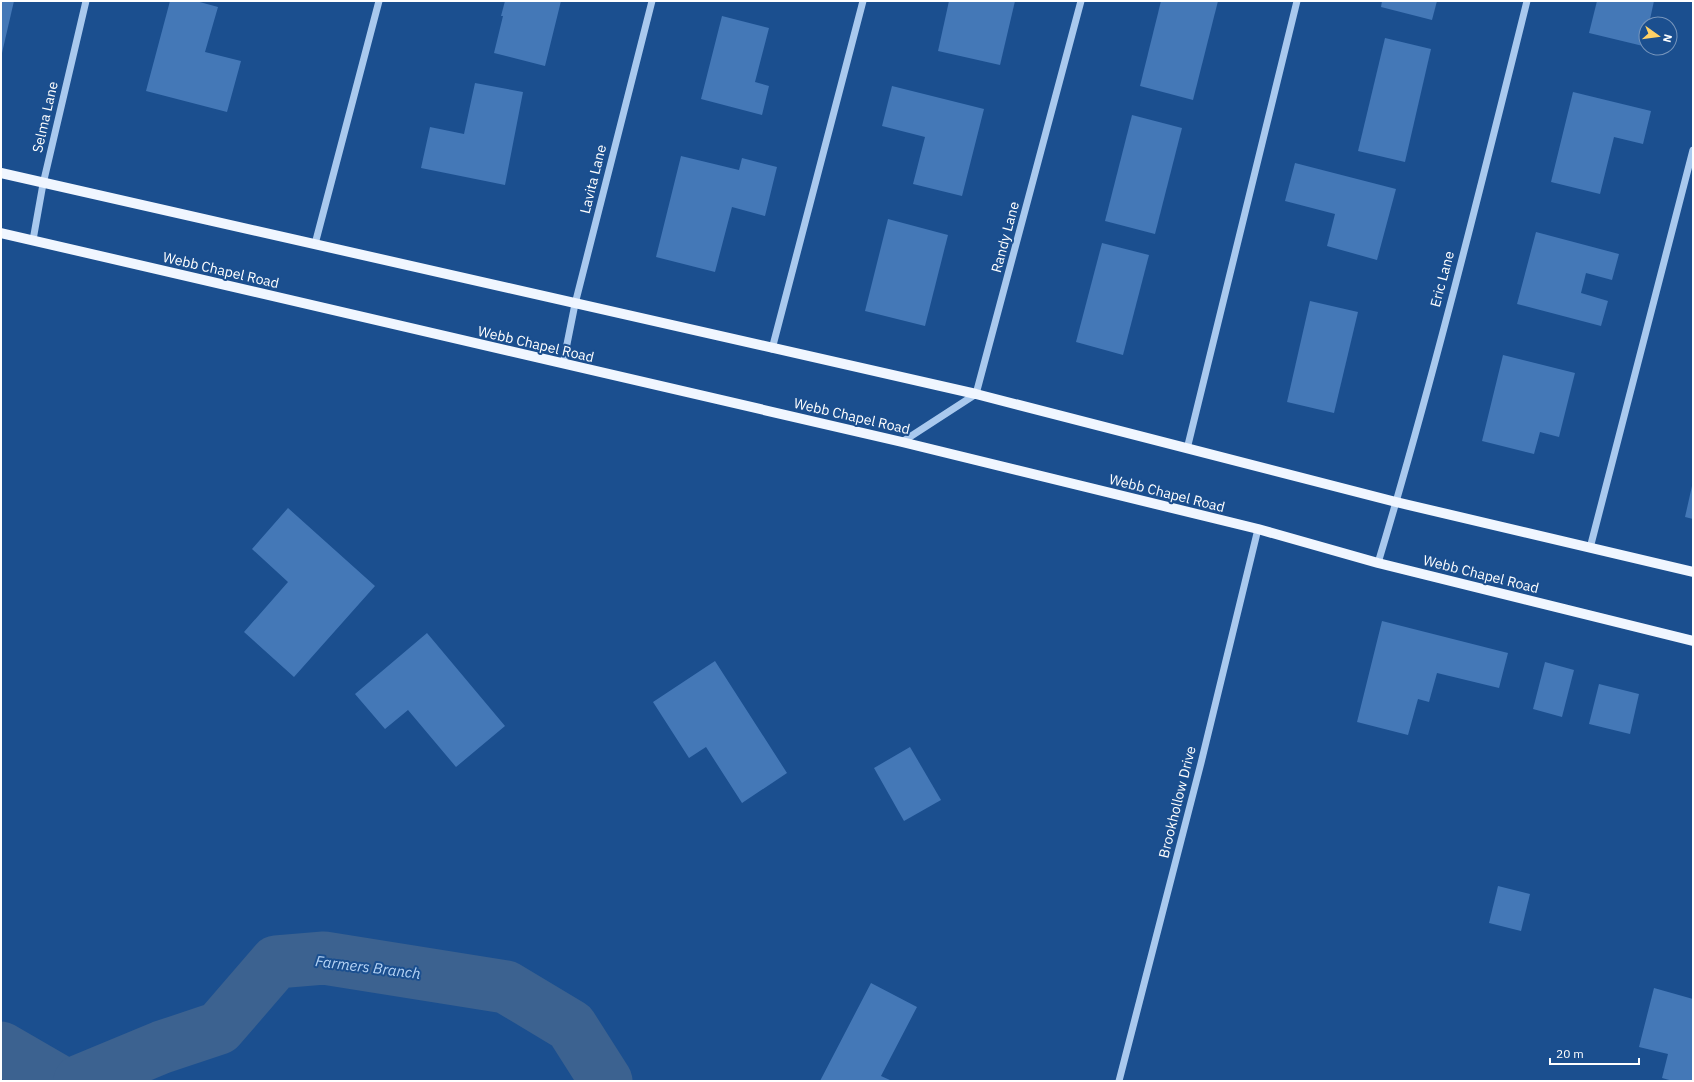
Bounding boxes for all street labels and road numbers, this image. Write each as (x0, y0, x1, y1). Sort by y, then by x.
street label: Selma Lane (28, 79, 62, 154)
street label: Lavita Lane (576, 142, 610, 215)
street label: Randy Lane (987, 199, 1023, 274)
street label: Webb Chapel Road (161, 248, 281, 292)
street label: Eric Lane (1426, 249, 1458, 309)
street label: Webb Chapel Road (476, 322, 596, 366)
street label: Webb Chapel Road (792, 394, 912, 438)
street label: Webb Chapel Road (1107, 470, 1227, 516)
street label: Webb Chapel Road (1421, 551, 1541, 597)
street label: Brookhollow Drive (1154, 744, 1200, 860)

